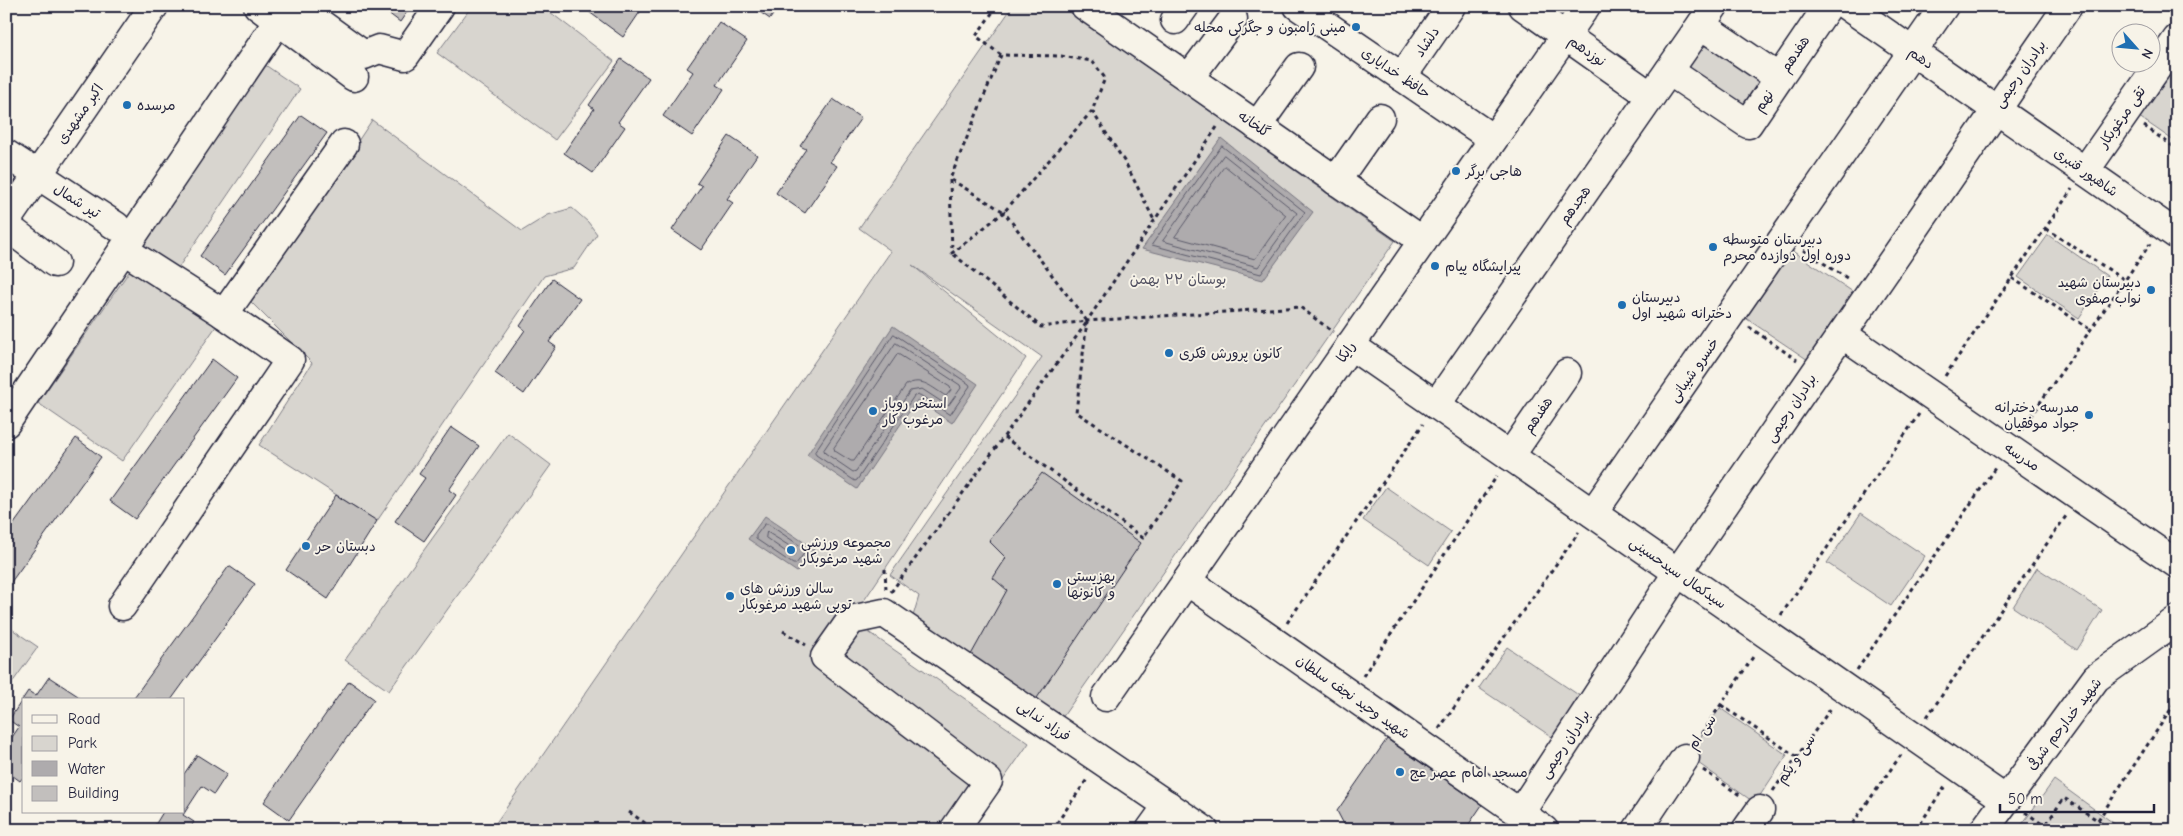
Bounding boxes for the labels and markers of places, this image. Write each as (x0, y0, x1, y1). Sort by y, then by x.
place label: مینی ژامبون و جگرکی محله (1194, 19, 1346, 36)
marker: مینی ژامبون و جگرکی محله (1350, 21, 1362, 33)
place label: مرسده (137, 97, 175, 114)
marker: مرسده (121, 99, 133, 111)
place label: هاجی برگر (1465, 163, 1522, 180)
marker: هاجی برگر (1450, 165, 1462, 177)
place label: دبیرستان متوسطه دوره اول دوازده محرم (1723, 231, 1851, 267)
marker: دبیرستان متوسطه دوره اول دوازده محرم (1707, 241, 1719, 253)
place label: پیرایشگاه پیام (1445, 258, 1521, 277)
marker: پیرایشگاه پیام (1429, 260, 1441, 272)
place label: دبیرستان شهید نواب صفوی (2058, 274, 2141, 307)
marker: دبیرستان شهید نواب صفوی (2145, 284, 2157, 296)
place label: دبيرستان دخترانه شهید اول (1632, 289, 1732, 322)
marker: دبيرستان دخترانه شهید اول (1616, 299, 1628, 311)
place label: کانون پرورش فکری (1179, 345, 1282, 363)
marker: کانون پرورش فکری (1163, 347, 1175, 359)
place label: استخر روباز مرغوب کار (882, 395, 947, 428)
place label: مدرسه دخترانه جواد موفقیان (1995, 399, 2079, 432)
marker: استخر روباز مرغوب کار (867, 405, 879, 417)
marker: مدرسه دخترانه جواد موفقیان (2083, 409, 2095, 421)
place label: مجموعه ورزشی شهید مرغوبکار (800, 534, 891, 567)
place label: دبستان حر (315, 538, 376, 555)
marker: دبستان حر (300, 540, 312, 552)
marker: مجموعه ورزشی شهید مرغوبکار (785, 544, 797, 556)
place label: بهزیستی و کانونها (1067, 568, 1115, 601)
marker: بهزیستی و کانونها (1051, 578, 1063, 590)
place label: سالن ورزش های توپی شهید مرغوبکار (739, 580, 852, 614)
marker: سالن ورزش های توپی شهید مرغوبکار (724, 590, 736, 602)
place label: مسجد امام عصر عج (1410, 764, 1528, 783)
marker: مسجد امام عصر عج (1394, 766, 1406, 778)

